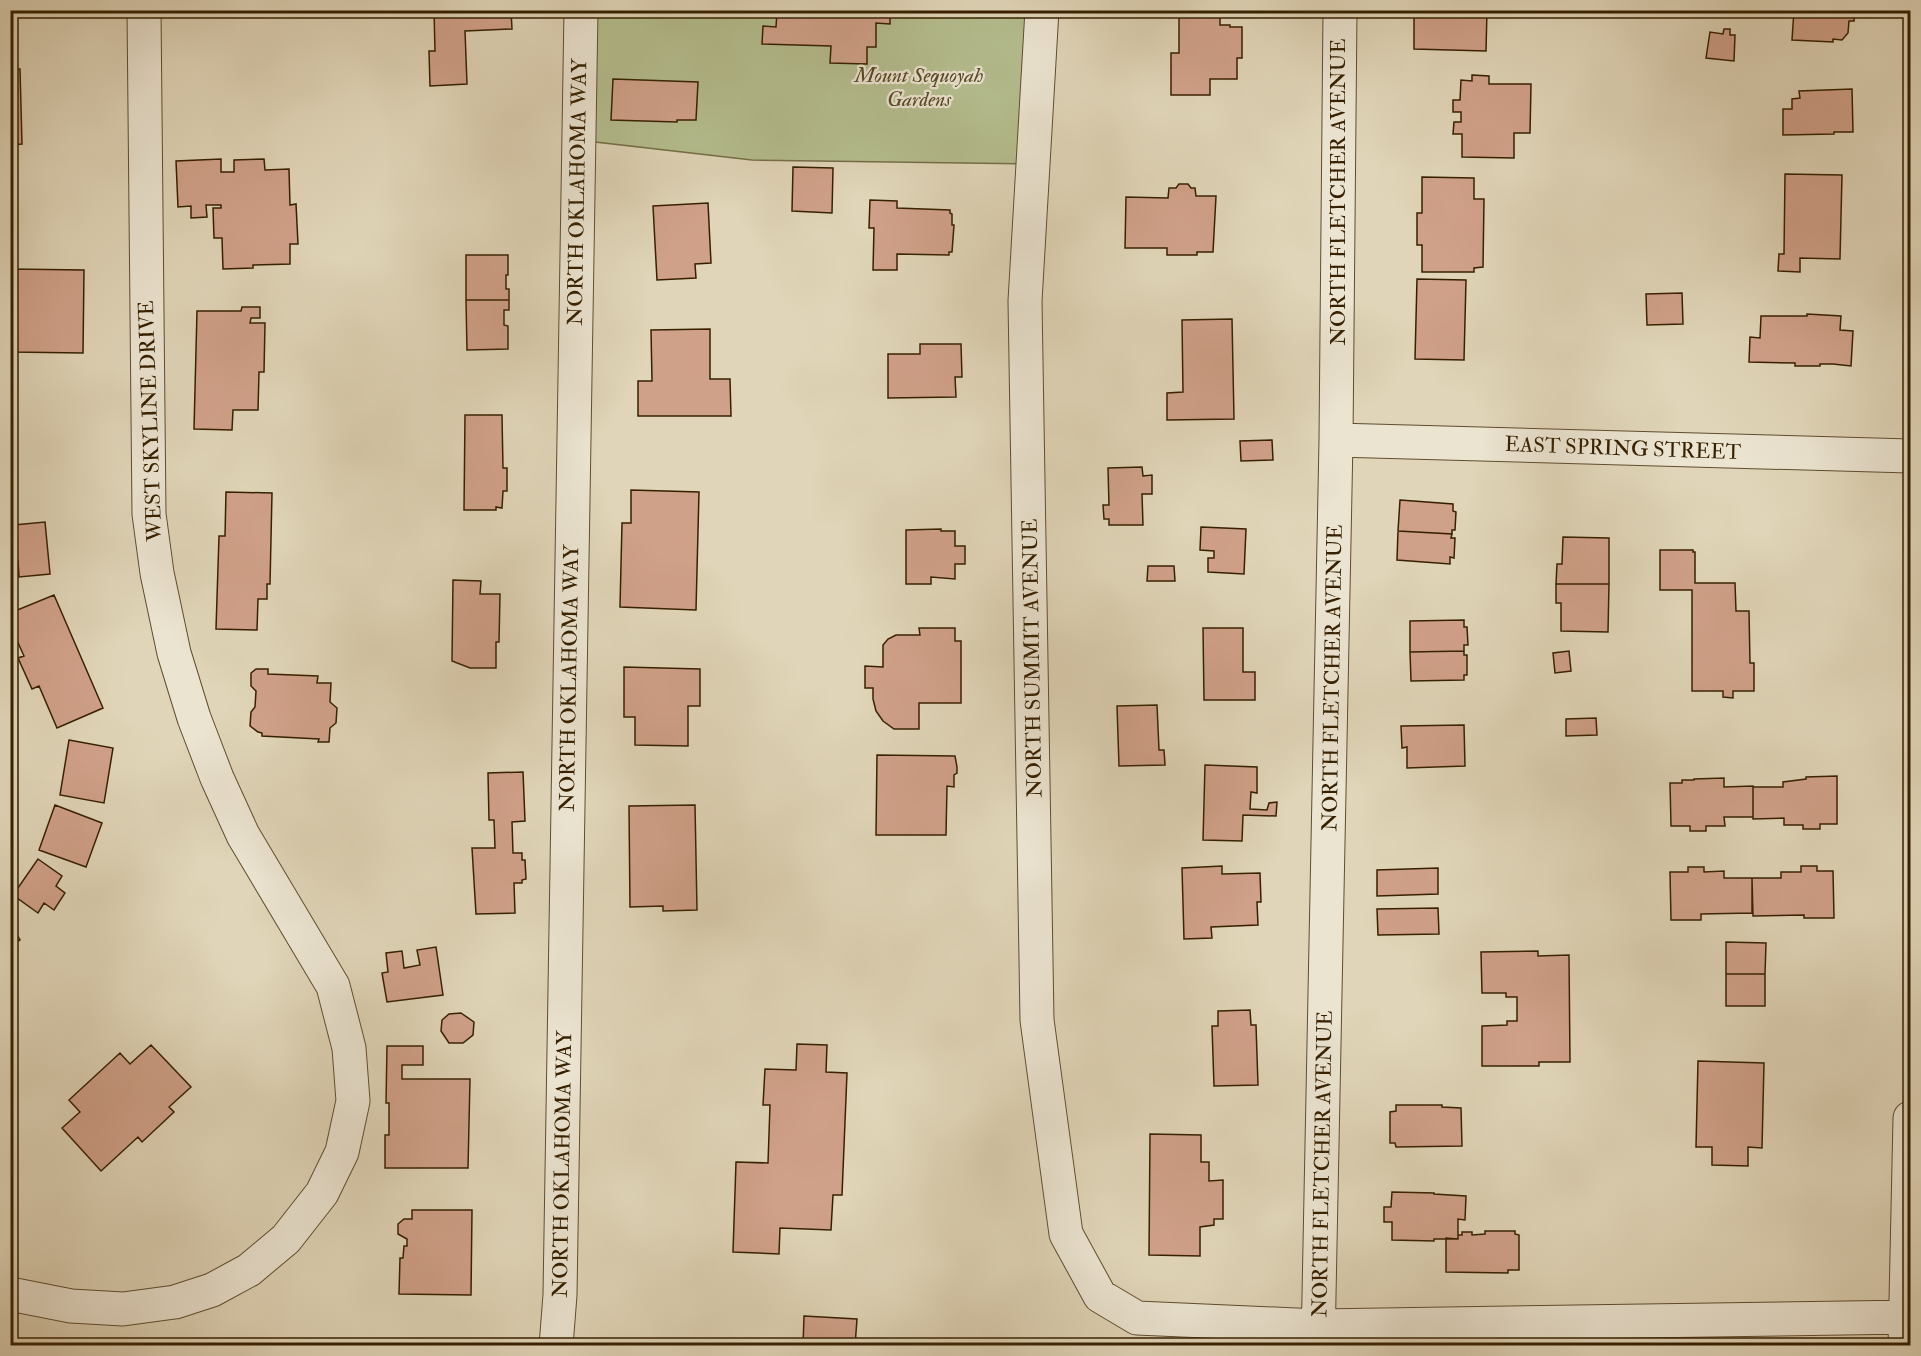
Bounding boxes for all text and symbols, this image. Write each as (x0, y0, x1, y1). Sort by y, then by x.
street label: NORTH FLETCHER AVENUE (1325, 38, 1352, 346)
street label: NORTH OKLAHOMA WAY (562, 58, 593, 326)
park label: Mount Sequoyah Gardens (853, 62, 983, 113)
street label: WEST SKYLINE DRIVE (133, 300, 168, 543)
street label: EAST SPRING STREET (1504, 431, 1742, 466)
street label: NORTH SUMMIT AVENUE (1017, 518, 1048, 798)
street label: NORTH FLETCHER AVENUE (1316, 524, 1349, 832)
street label: NORTH OKLAHOMA WAY (554, 544, 585, 812)
street label: NORTH FLETCHER AVENUE (1306, 1010, 1339, 1318)
street label: NORTH OKLAHOMA WAY (547, 1030, 578, 1298)

